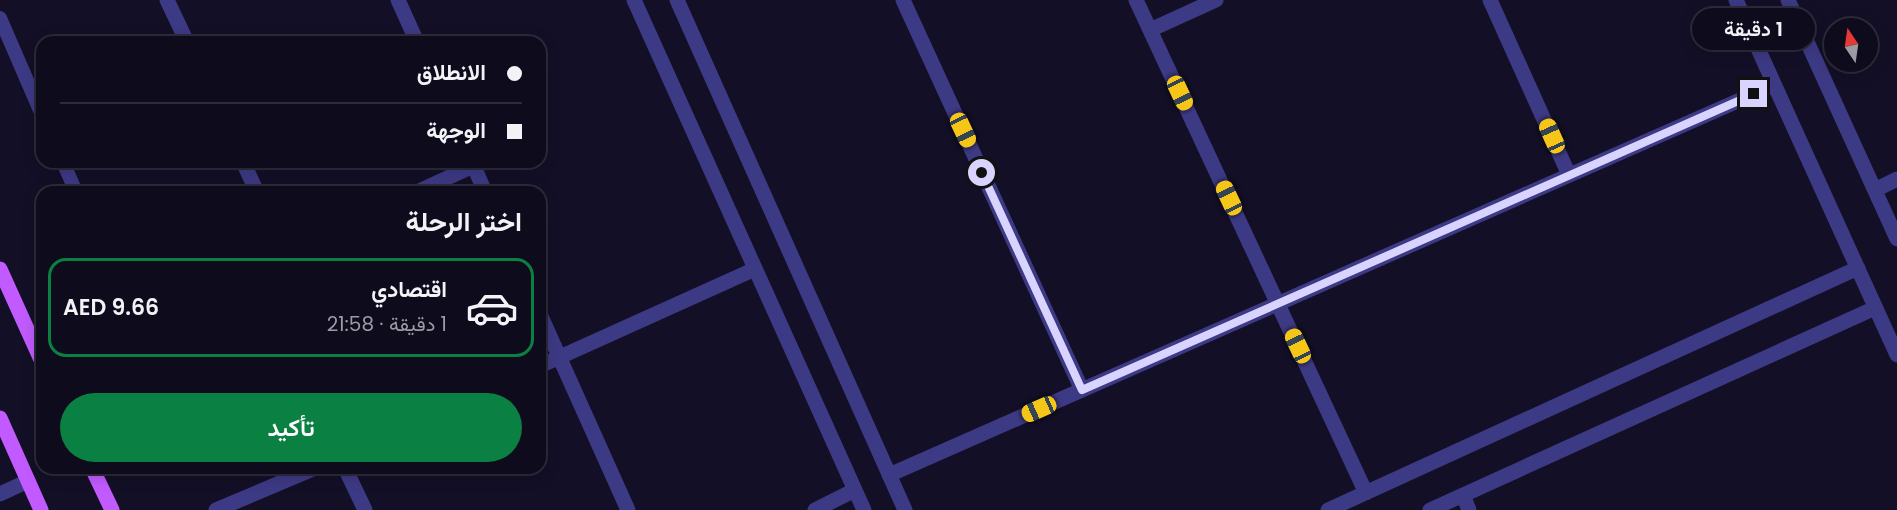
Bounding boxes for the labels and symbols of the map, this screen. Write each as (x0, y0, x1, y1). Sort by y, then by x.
callout: 1 دقيقة (1692, 7, 1816, 49)
north arrow (1824, 18, 1878, 72)
car (1164, 73, 1196, 113)
route end (1740, 80, 1767, 107)
car (947, 110, 979, 150)
car (1536, 116, 1568, 156)
route start (968, 159, 995, 186)
car (1213, 178, 1245, 218)
car (1282, 326, 1314, 366)
car (1019, 393, 1059, 425)

